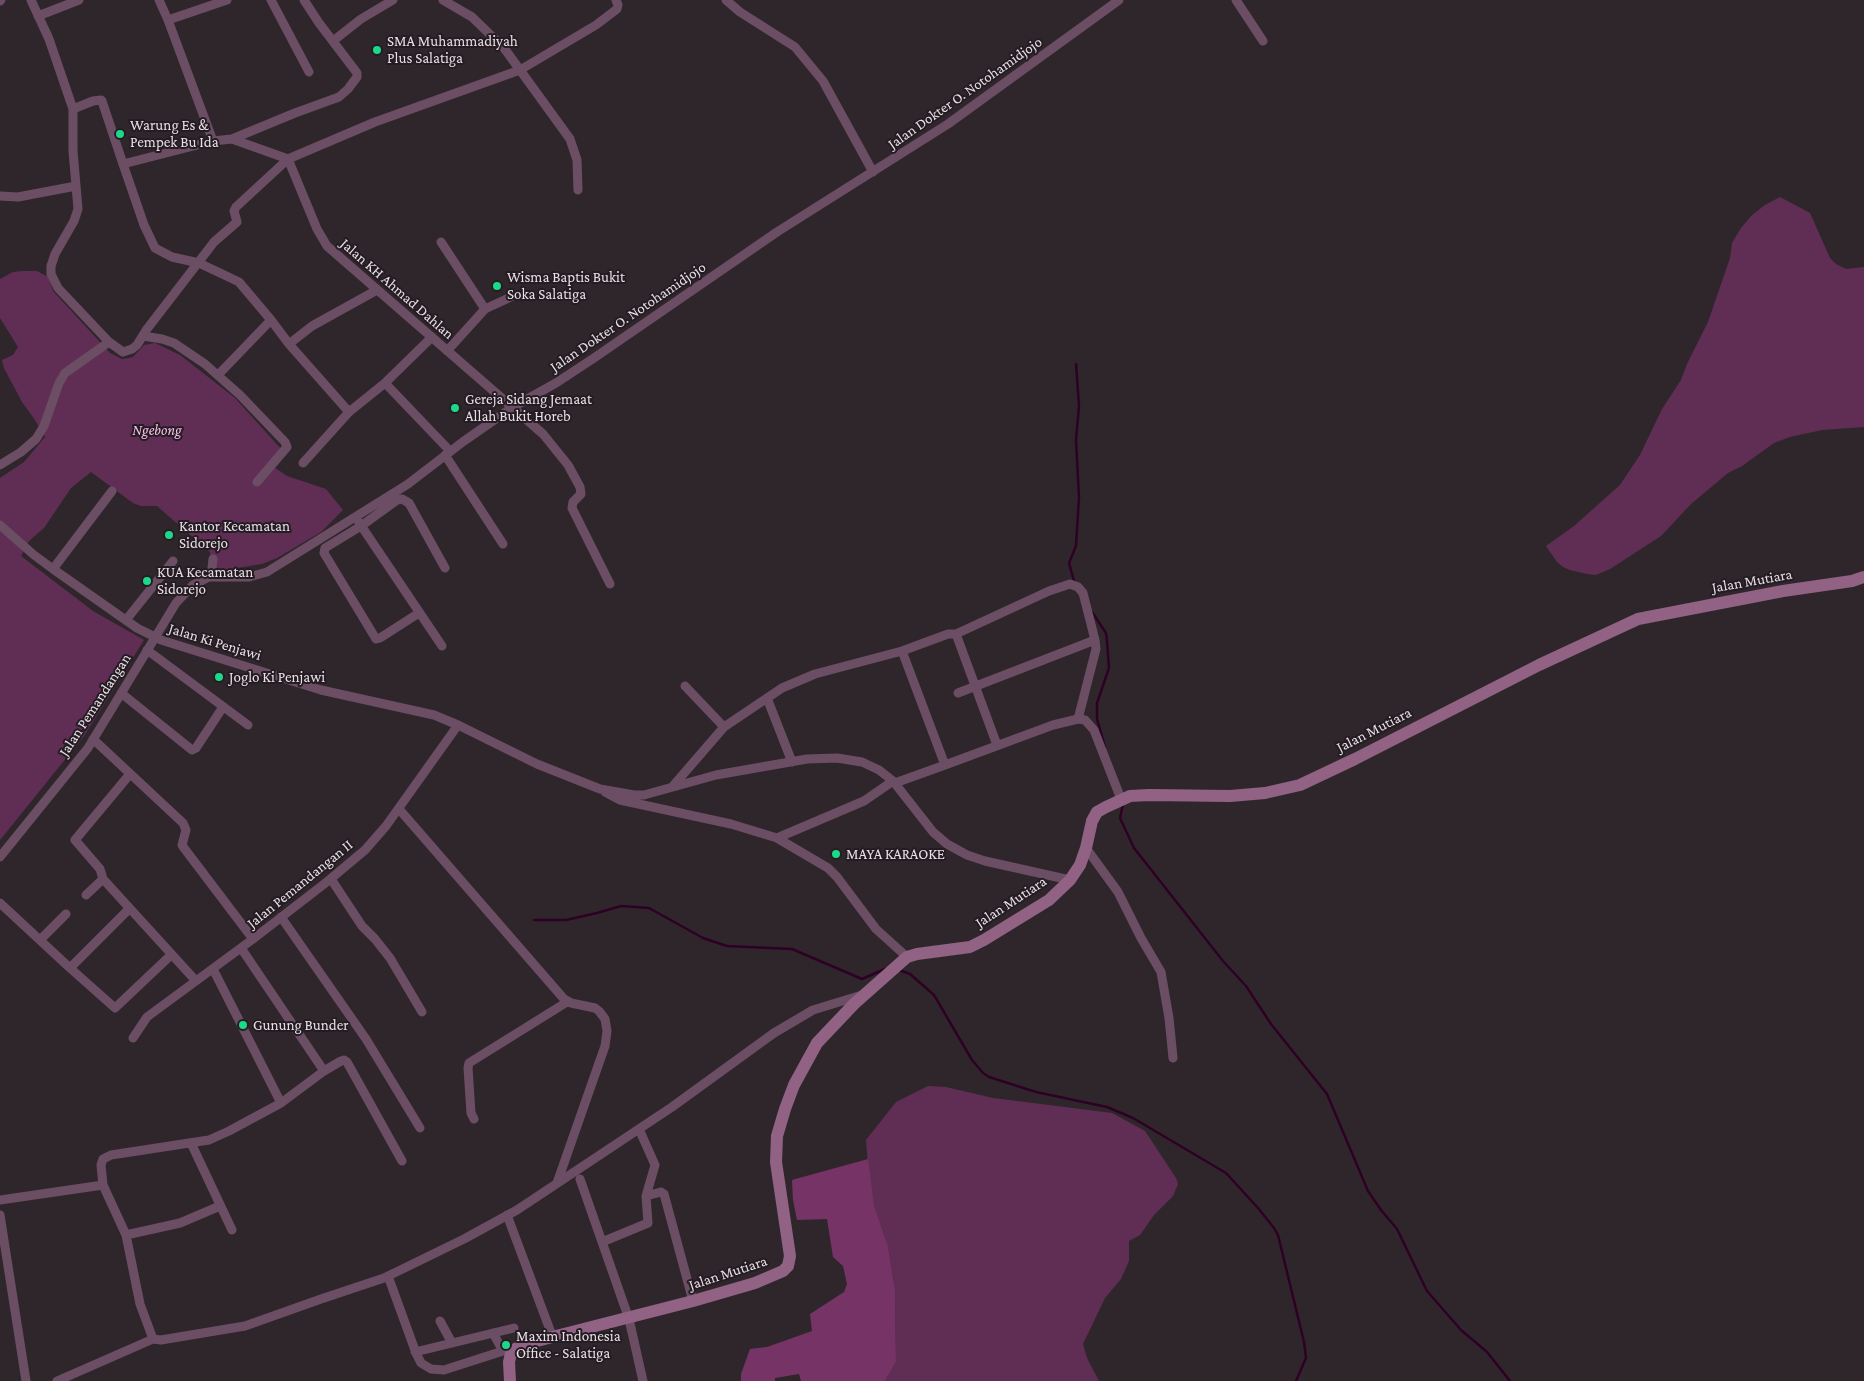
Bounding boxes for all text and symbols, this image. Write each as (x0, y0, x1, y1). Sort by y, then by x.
place label: SMA Muhammadiyah Plus Salatiga (387, 32, 518, 67)
street label: Jalan Dokter O. Notohamidjojo (885, 33, 1045, 153)
marker: SMA Muhammadiyah Plus Salatiga (371, 44, 383, 56)
place label: Warung Es & Pempek Bu Ida (130, 116, 219, 151)
marker: Warung Es & Pempek Bu Ida (114, 128, 126, 140)
street label: Jalan KH Ahmad Dahlan (337, 235, 457, 343)
street label: Jalan Dokter O. Notohamidjojo (547, 258, 709, 376)
place label: Wisma Baptis Bukit Soka Salatiga (507, 268, 625, 303)
marker: Wisma Baptis Bukit Soka Salatiga (491, 280, 503, 292)
place label: Gereja Sidang Jemaat Allah Bukit Horeb (465, 390, 592, 425)
marker: Gereja Sidang Jemaat Allah Bukit Horeb (449, 402, 461, 414)
park label: Ngebong (132, 421, 182, 439)
place label: Kantor Kecamatan Sidorejo (179, 517, 290, 552)
marker: Kantor Kecamatan Sidorejo (163, 529, 175, 541)
place label: KUA Kecamatan Sidorejo (157, 563, 253, 598)
street label: Jalan Mutiara (1710, 565, 1794, 597)
marker: KUA Kecamatan Sidorejo (141, 575, 153, 587)
street label: Jalan Ki Penjawi (166, 619, 264, 665)
street label: Jalan Pemandangan (55, 650, 135, 760)
place label: Joglo Ki Penjawi (229, 668, 325, 686)
marker: Joglo Ki Penjawi (213, 671, 225, 683)
street label: Jalan Mutiara (1334, 704, 1414, 756)
street label: Jalan Pemandangan II (243, 836, 357, 932)
place label: MAYA KARAOKE (846, 845, 945, 863)
marker: MAYA KARAOKE (830, 848, 842, 860)
street label: Jalan Mutiara (972, 872, 1050, 932)
place label: Gunung Bunder (253, 1016, 349, 1034)
marker: Gunung Bunder (237, 1019, 249, 1031)
street label: Jalan Mutiara (687, 1252, 769, 1294)
place label: Maxim Indonesia Office - Salatiga (516, 1327, 621, 1362)
marker: Maxim Indonesia Office - Salatiga (500, 1339, 512, 1351)

